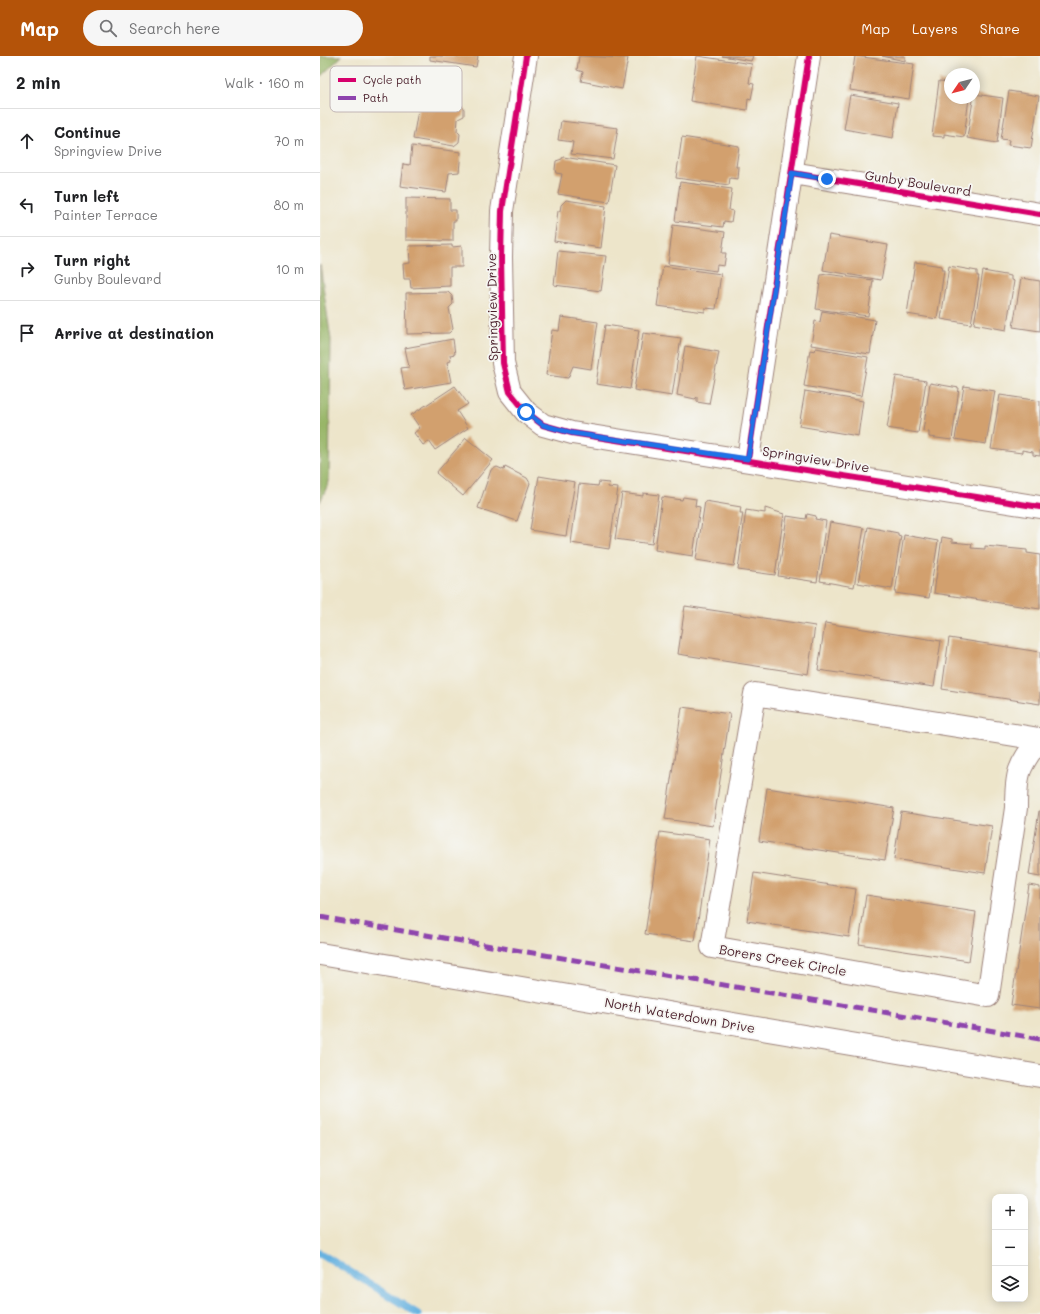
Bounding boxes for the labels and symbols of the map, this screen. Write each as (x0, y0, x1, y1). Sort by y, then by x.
legend (330, 66, 462, 112)
north arrow (944, 68, 980, 104)
text: Cycle path (363, 72, 421, 87)
text: Path (363, 90, 388, 105)
street label: Gunby Boulevard (864, 166, 972, 199)
route end (818, 170, 836, 188)
street label: Springview Drive (482, 253, 501, 361)
route start (517, 403, 535, 421)
street label: Springview Drive (761, 442, 871, 475)
street label: Borers Creek Circle (718, 940, 848, 979)
street label: North Waterdown Drive (603, 993, 757, 1036)

